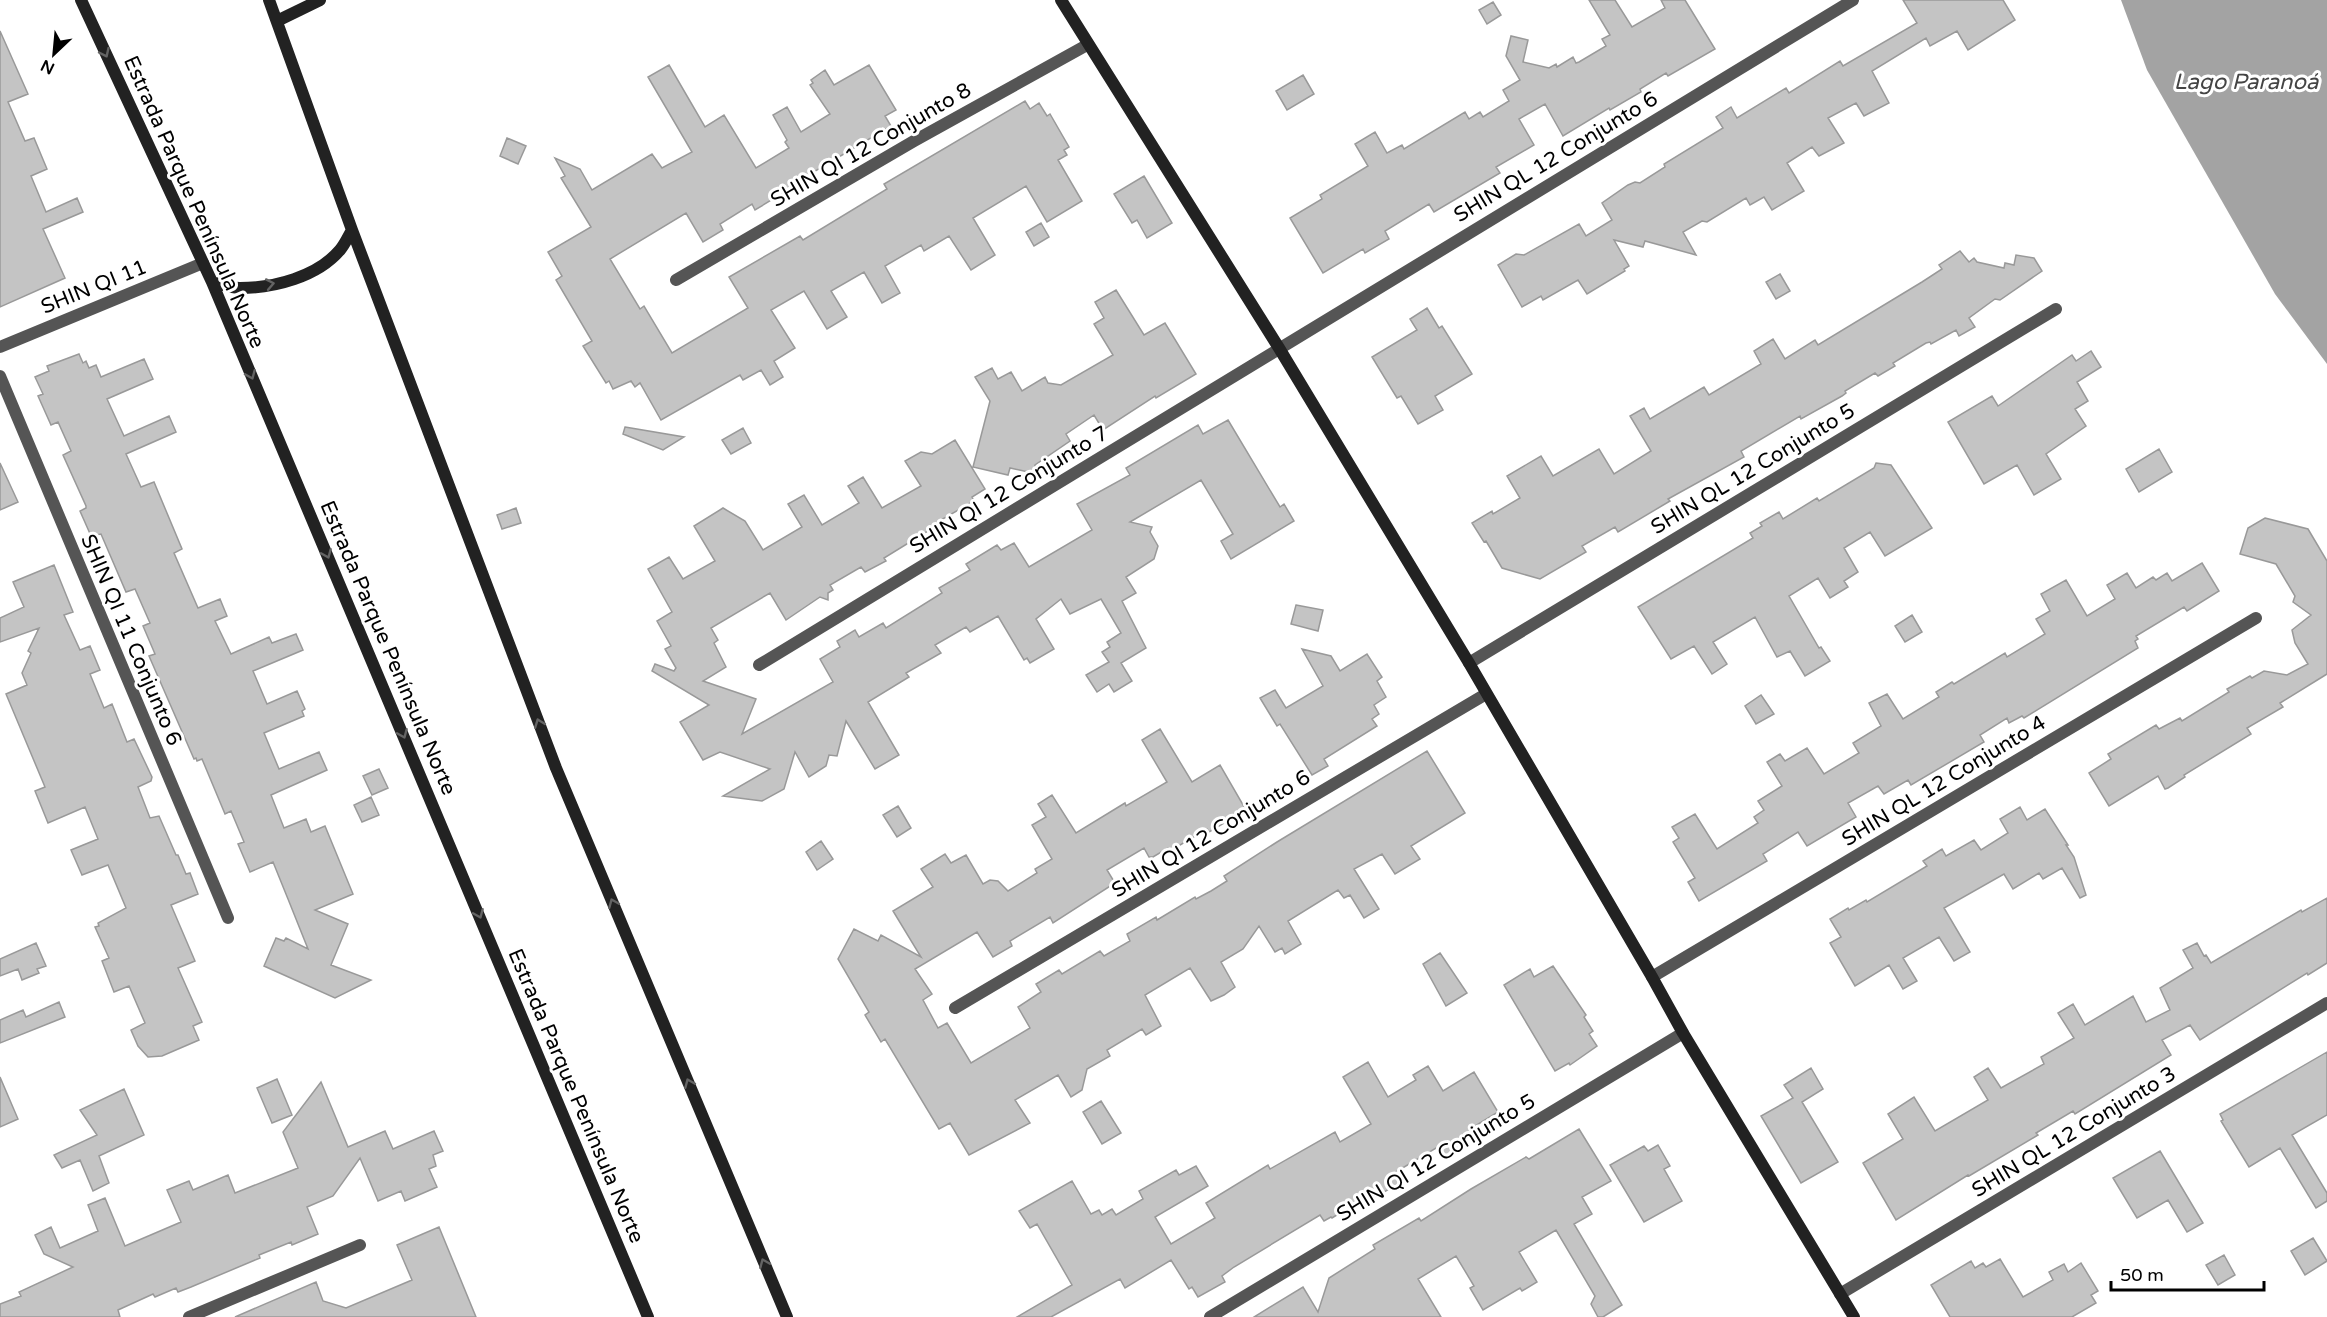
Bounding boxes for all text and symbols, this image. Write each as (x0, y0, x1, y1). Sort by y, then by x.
north arrow (24, 24, 84, 84)
one-way arrow (98, 47, 110, 58)
street label: Estrada Parque Península Norte (118, 52, 270, 352)
text: N (38, 55, 58, 78)
water label: Lago Paranoá (2174, 69, 2319, 95)
street label: SHIN QI 12 Conjunto 8 (766, 77, 976, 213)
street label: SHIN QL 12 Conjunto 6 (1450, 86, 1662, 228)
street label: SHIN QI 11 (37, 254, 151, 320)
one-way arrow (264, 278, 274, 291)
one-way arrow (244, 368, 256, 379)
street label: SHIN QL 12 Conjunto 5 (1647, 398, 1859, 540)
street label: SHIN QI 12 Conjunto 7 (905, 421, 1113, 559)
street label: Estrada Parque Península Norte (315, 497, 462, 799)
street label: SHIN QI 11 Conjunto 6 (75, 531, 187, 749)
one-way arrow (320, 548, 332, 559)
street label: SHIN QL 12 Conjunto 4 (1838, 710, 2050, 852)
one-way arrow (534, 718, 546, 729)
one-way arrow (396, 728, 408, 739)
street label: SHIN QI 12 Conjunto 6 (1107, 765, 1315, 903)
one-way arrow (608, 899, 620, 910)
one-way arrow (471, 907, 483, 918)
street label: Estrada Parque Península Norte (503, 945, 650, 1247)
street label: SHIN QL 12 Conjunto 3 (1968, 1061, 2180, 1203)
one-way arrow (684, 1078, 696, 1089)
street label: SHIN QI 12 Conjunto 5 (1332, 1089, 1540, 1227)
scale bar (2111, 1254, 2264, 1292)
one-way arrow (759, 1258, 771, 1269)
text: 50 m (2120, 1264, 2164, 1286)

